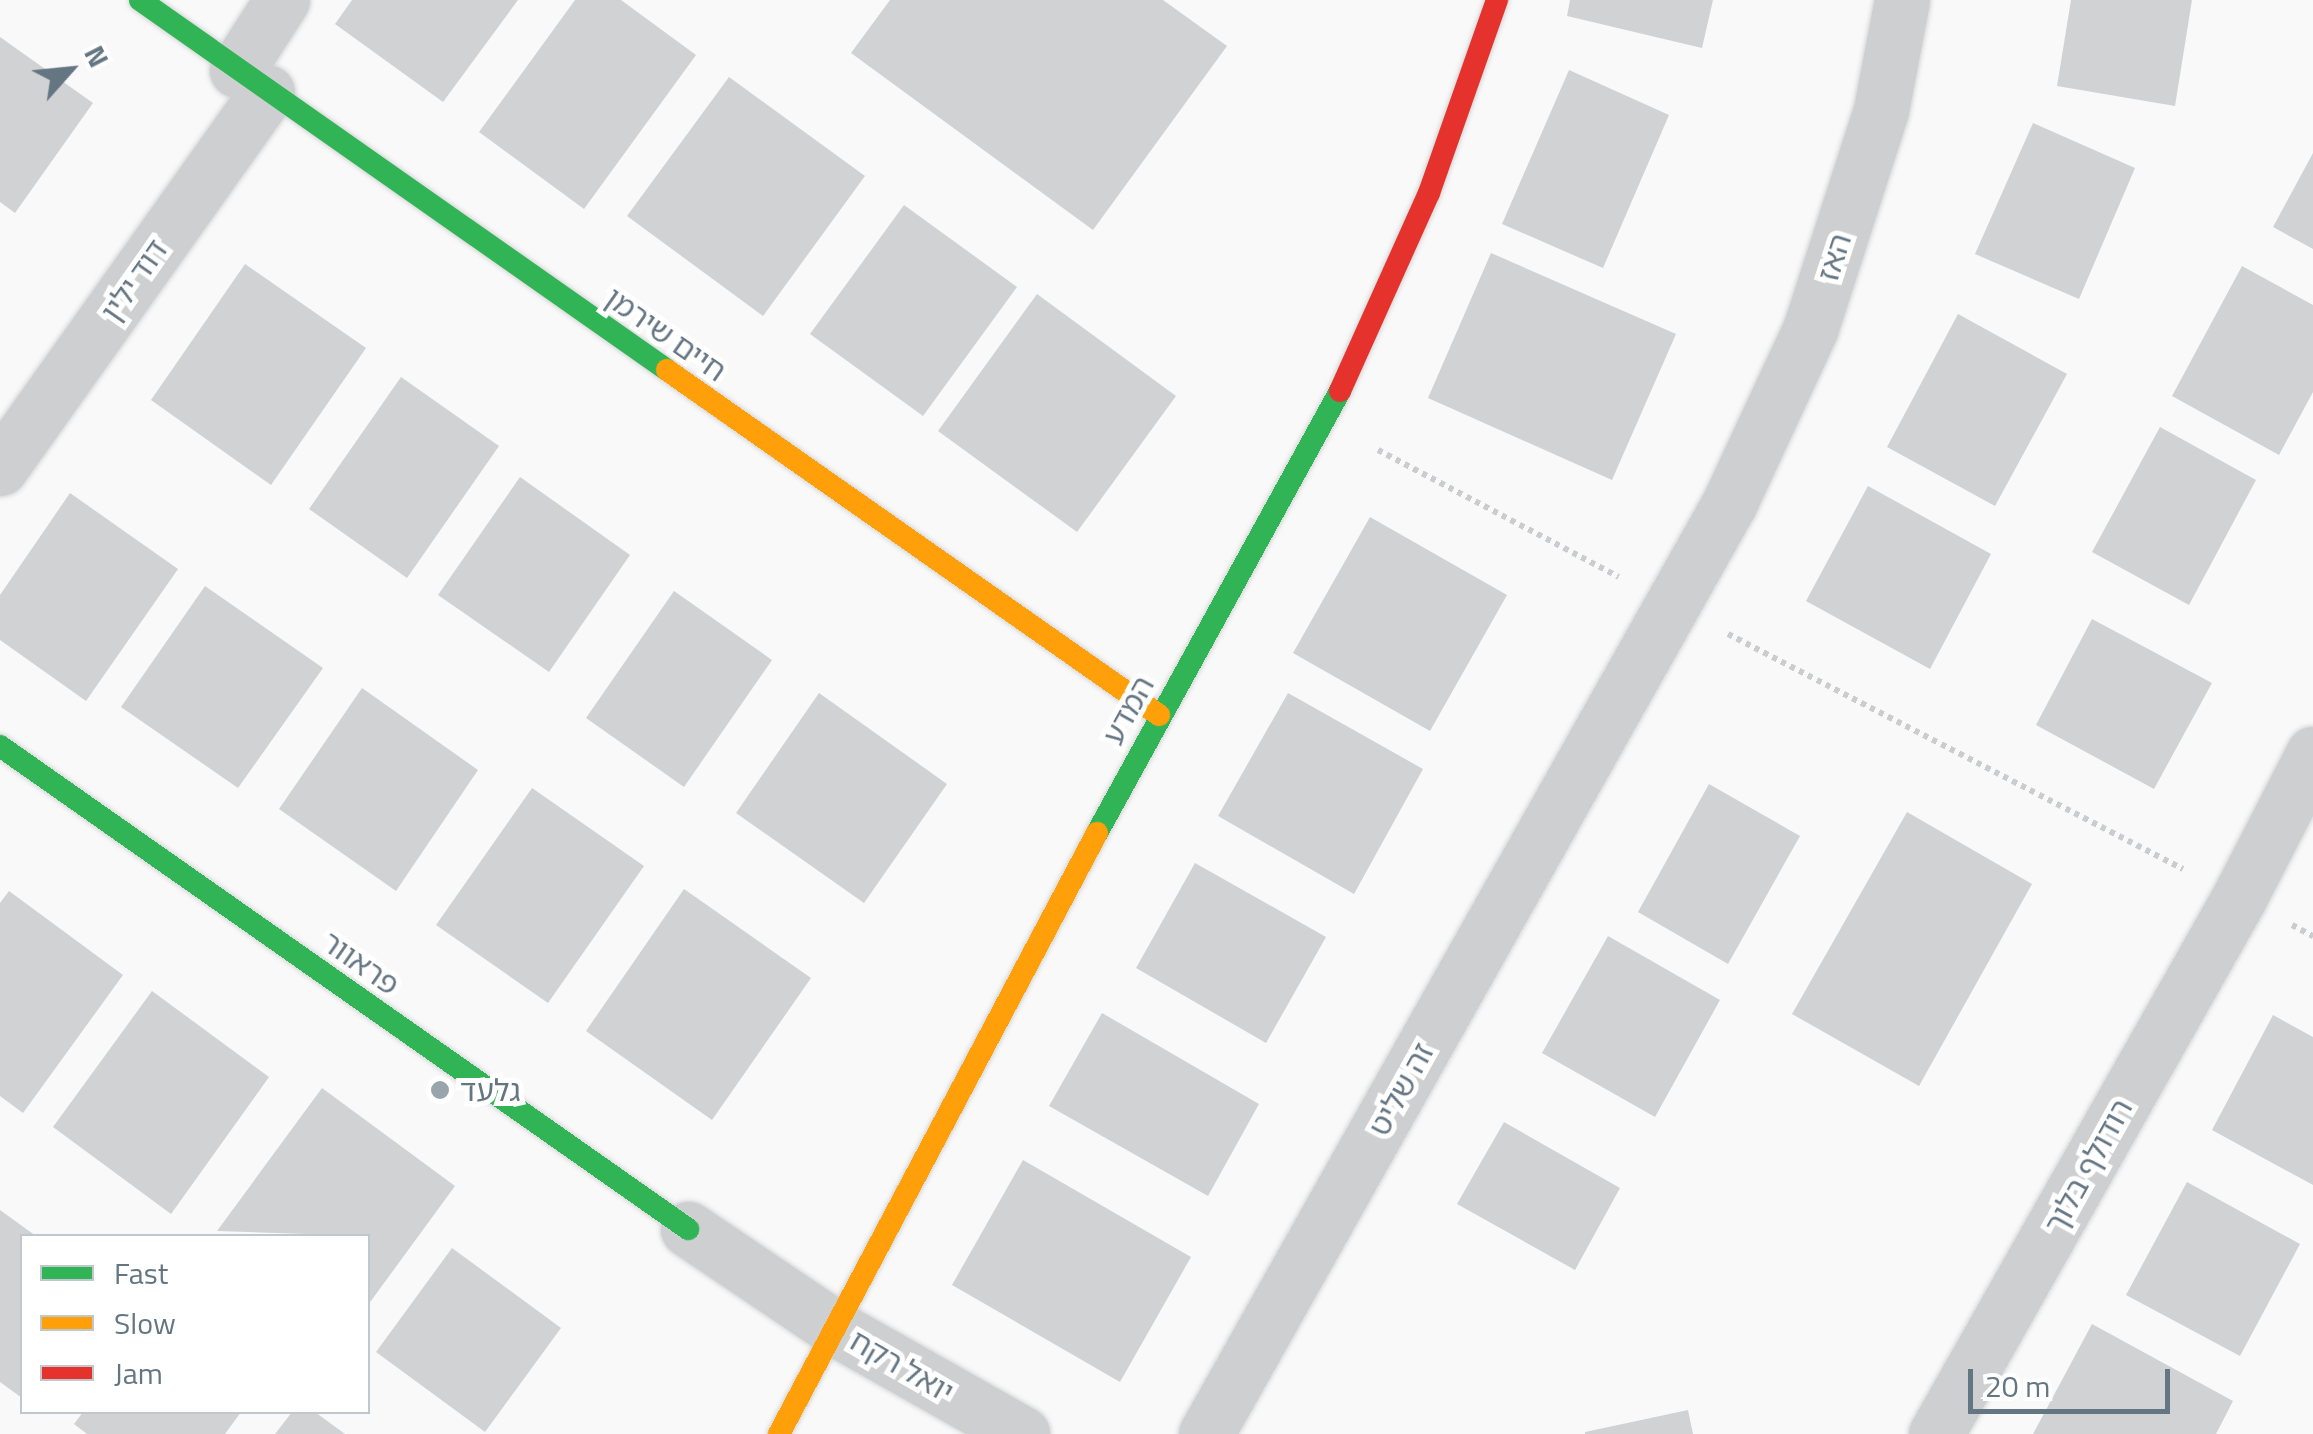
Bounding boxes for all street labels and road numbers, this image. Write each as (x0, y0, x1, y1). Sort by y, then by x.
street label: האז (1810, 229, 1858, 285)
street label: דוד ילין (93, 232, 175, 328)
street label: חיים שירמן (599, 279, 733, 389)
street label: המדע (1095, 669, 1161, 751)
street label: פראוור (315, 924, 407, 1002)
street label: זה שליט (1361, 1036, 1441, 1142)
street label: רודולף בלוך (2036, 1093, 2140, 1239)
street label: יואל רקח (844, 1322, 960, 1410)

